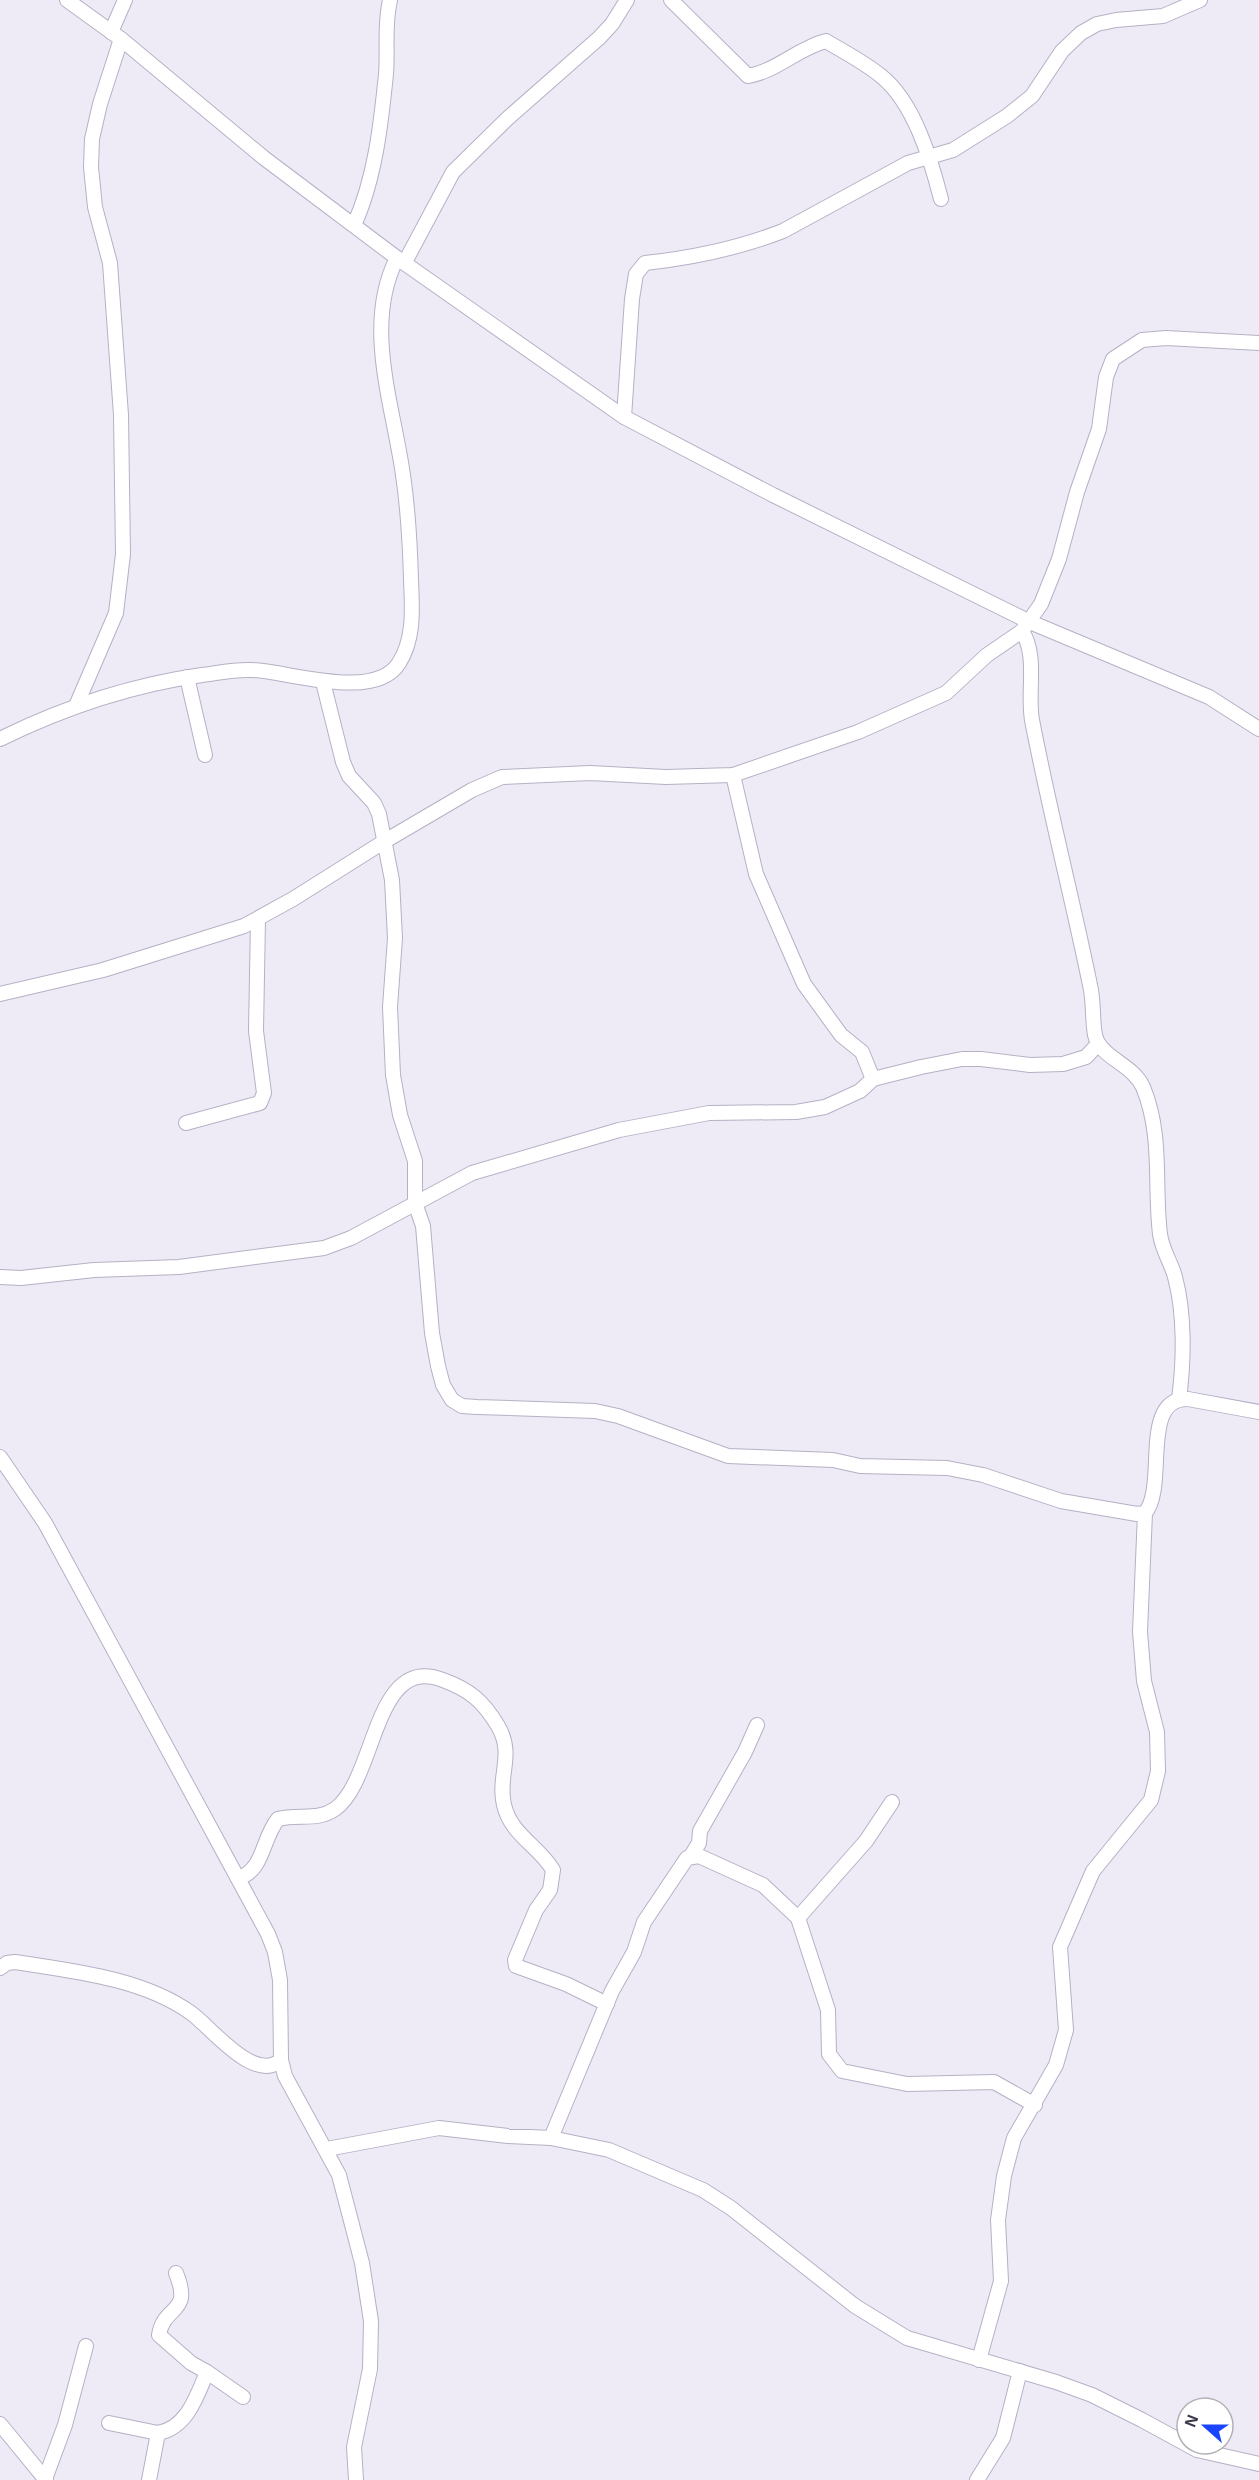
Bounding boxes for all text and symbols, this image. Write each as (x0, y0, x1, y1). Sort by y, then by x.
north arrow (1175, 2396, 1235, 2456)
text: N (1181, 2412, 1201, 2429)

